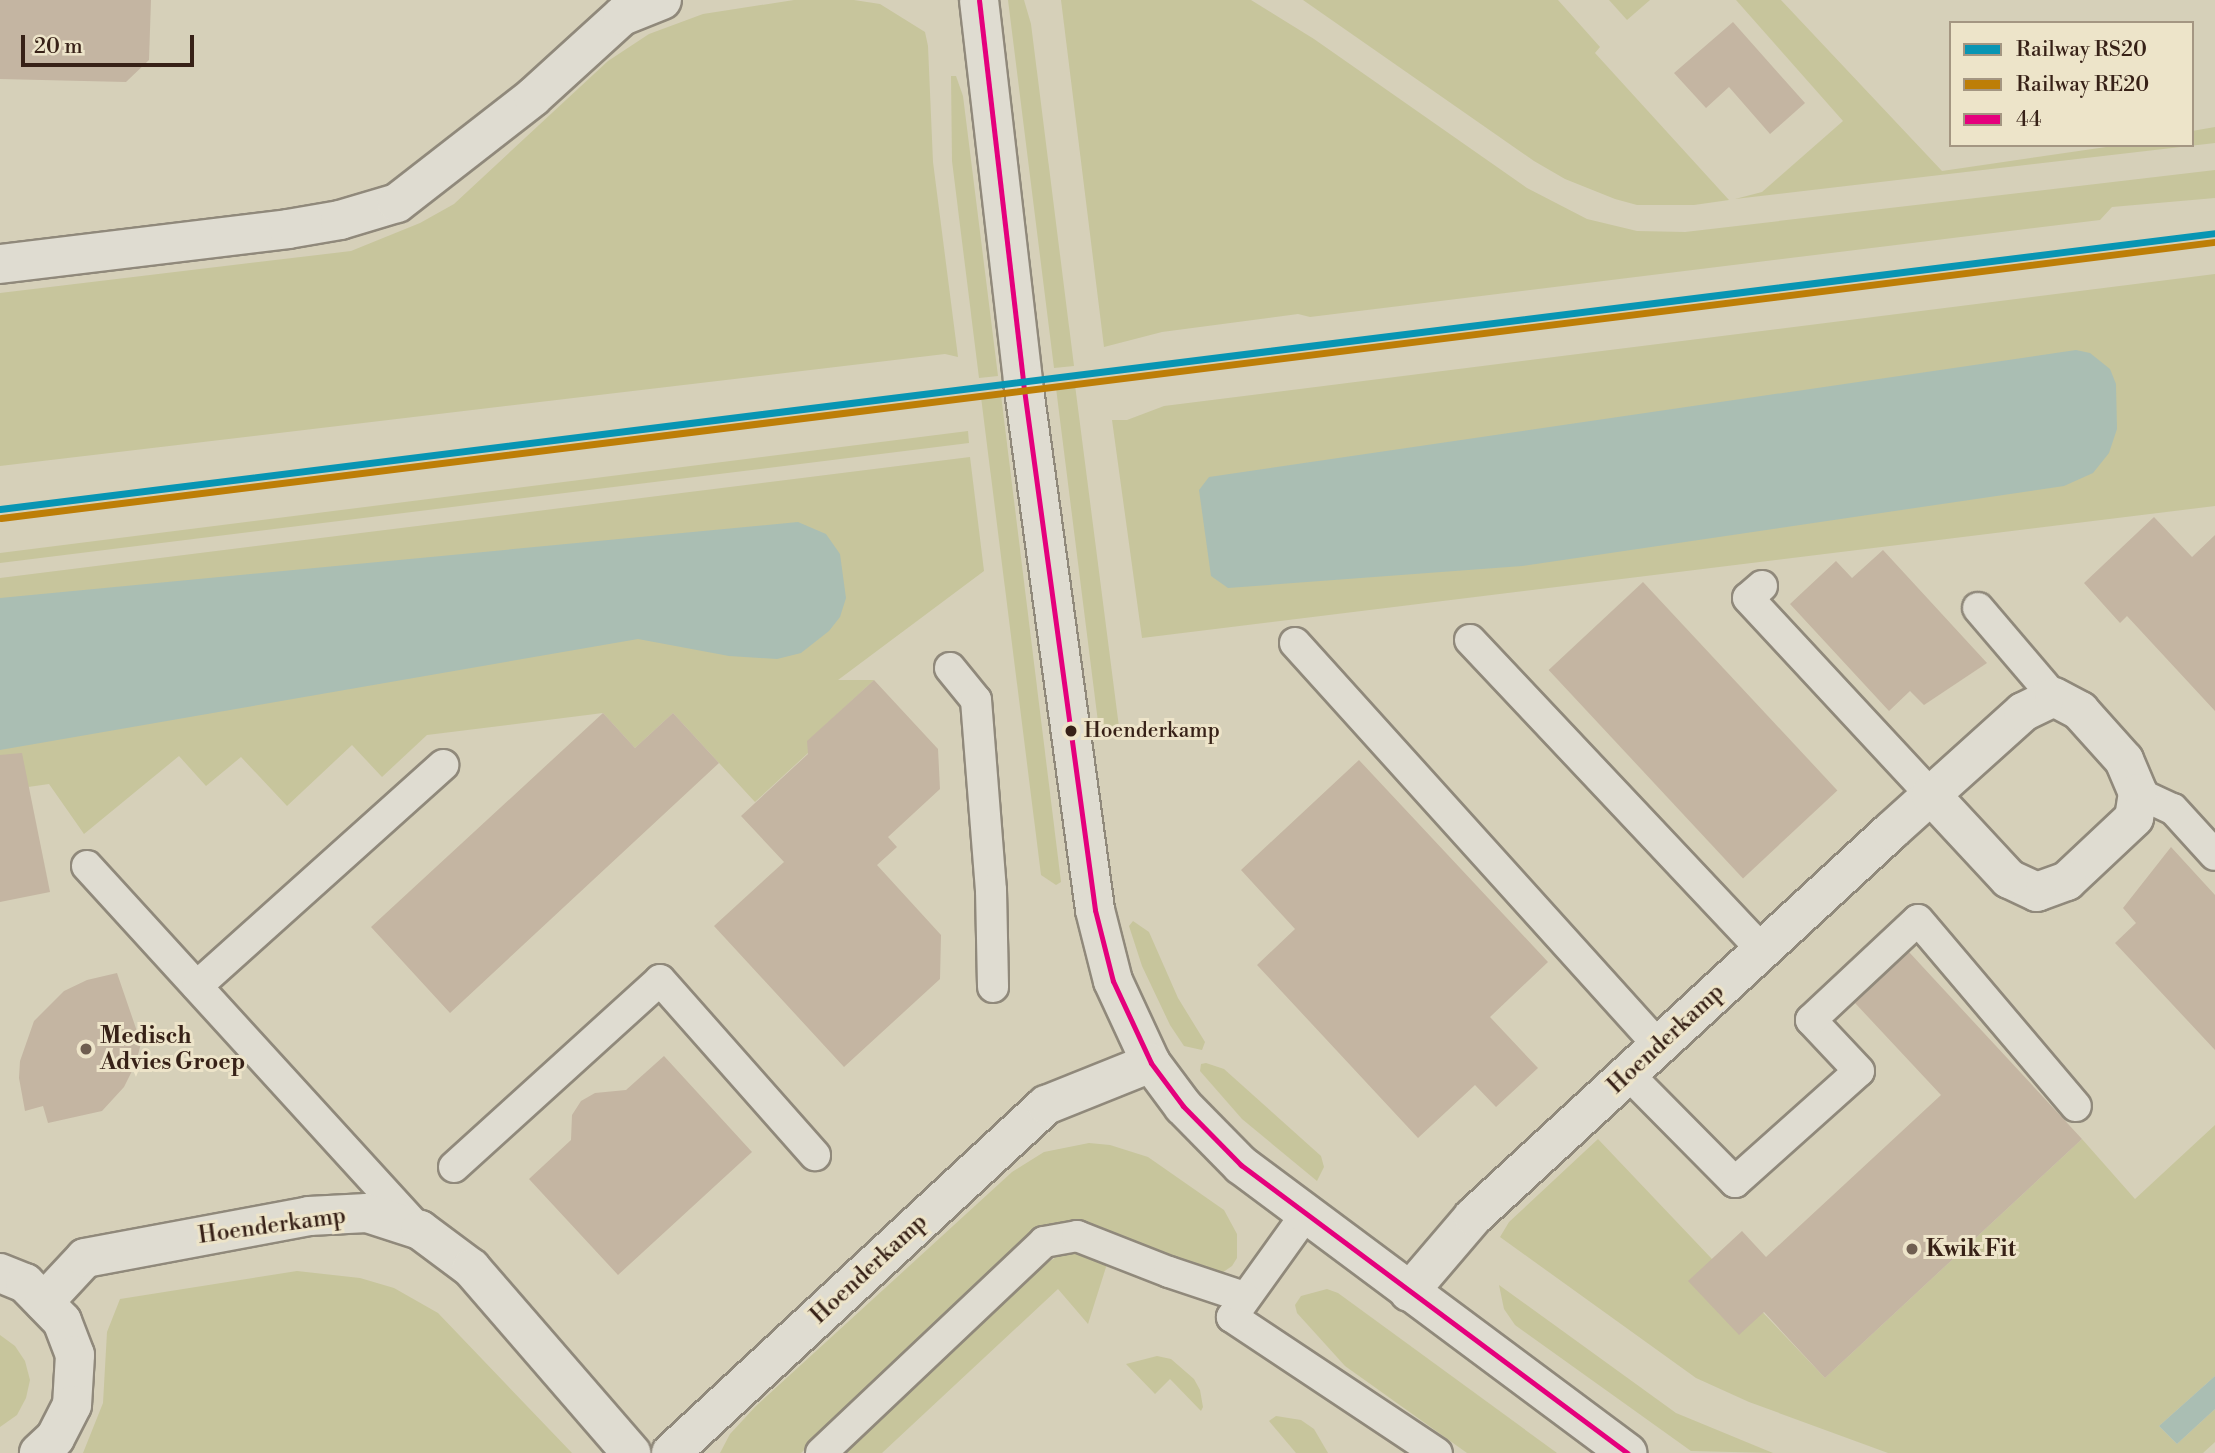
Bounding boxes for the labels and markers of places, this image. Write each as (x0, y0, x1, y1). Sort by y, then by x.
place label: Hoenderkamp (1084, 718, 1220, 744)
marker: Hoenderkamp (1064, 724, 1078, 738)
place label: Medisch Advies Groep (100, 1022, 245, 1076)
marker: Medisch Advies Groep (78, 1041, 94, 1057)
place label: Kwik Fit (1926, 1235, 2016, 1263)
marker: Kwik Fit (1904, 1241, 1920, 1257)

